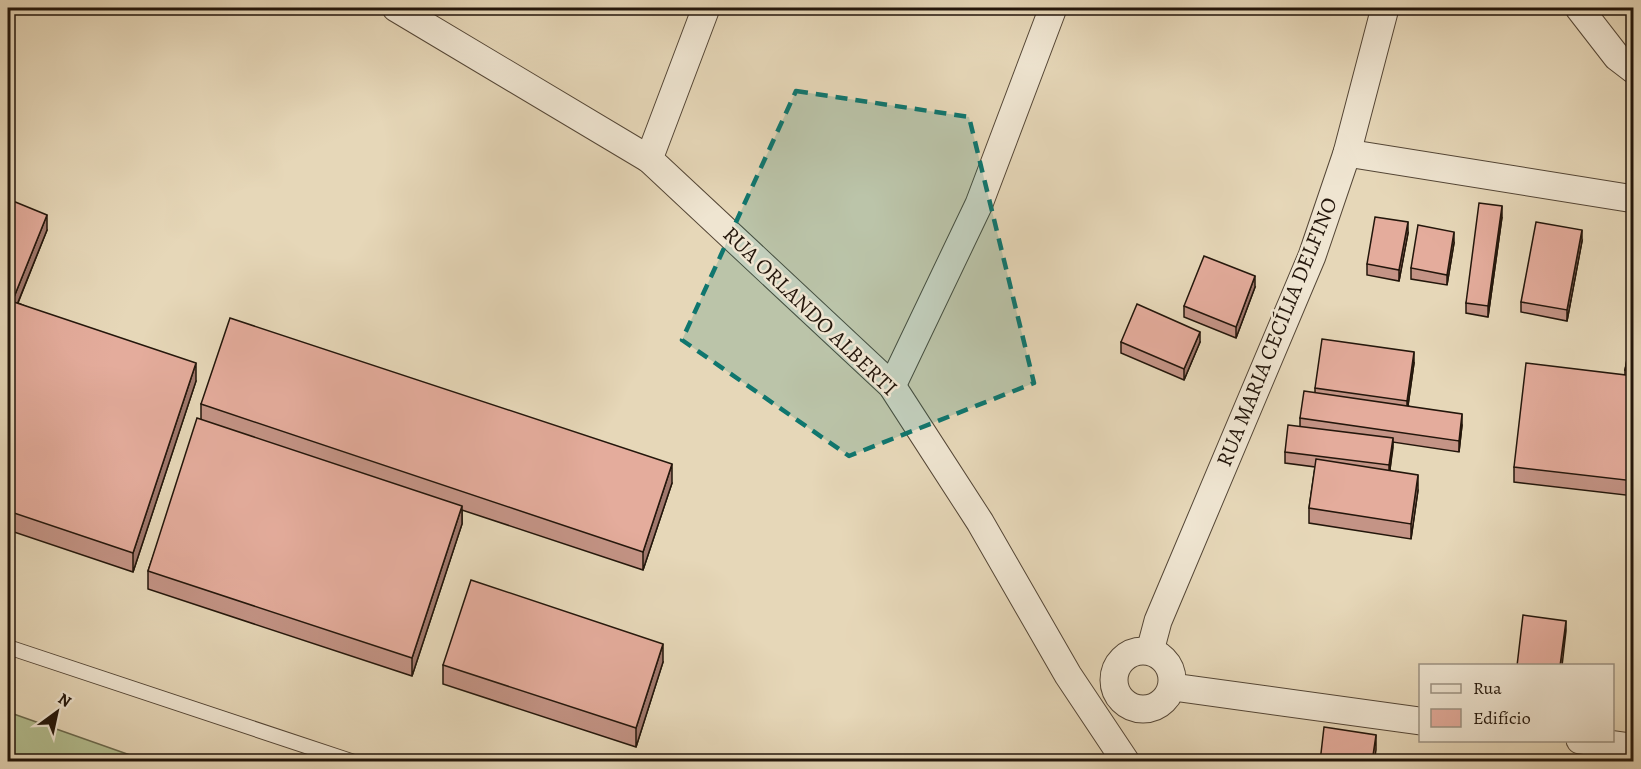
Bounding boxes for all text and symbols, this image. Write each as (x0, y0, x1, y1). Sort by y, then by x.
street label: RUA MARIA CECÍLIA DELFINO (1209, 193, 1345, 471)
street label: RUA ORLANDO ALBERTI (716, 220, 904, 402)
legend (1419, 664, 1614, 742)
text: Rua (1473, 676, 1502, 700)
north arrow (27, 682, 87, 742)
text: N (54, 688, 76, 713)
text: Edifício (1473, 706, 1531, 730)

